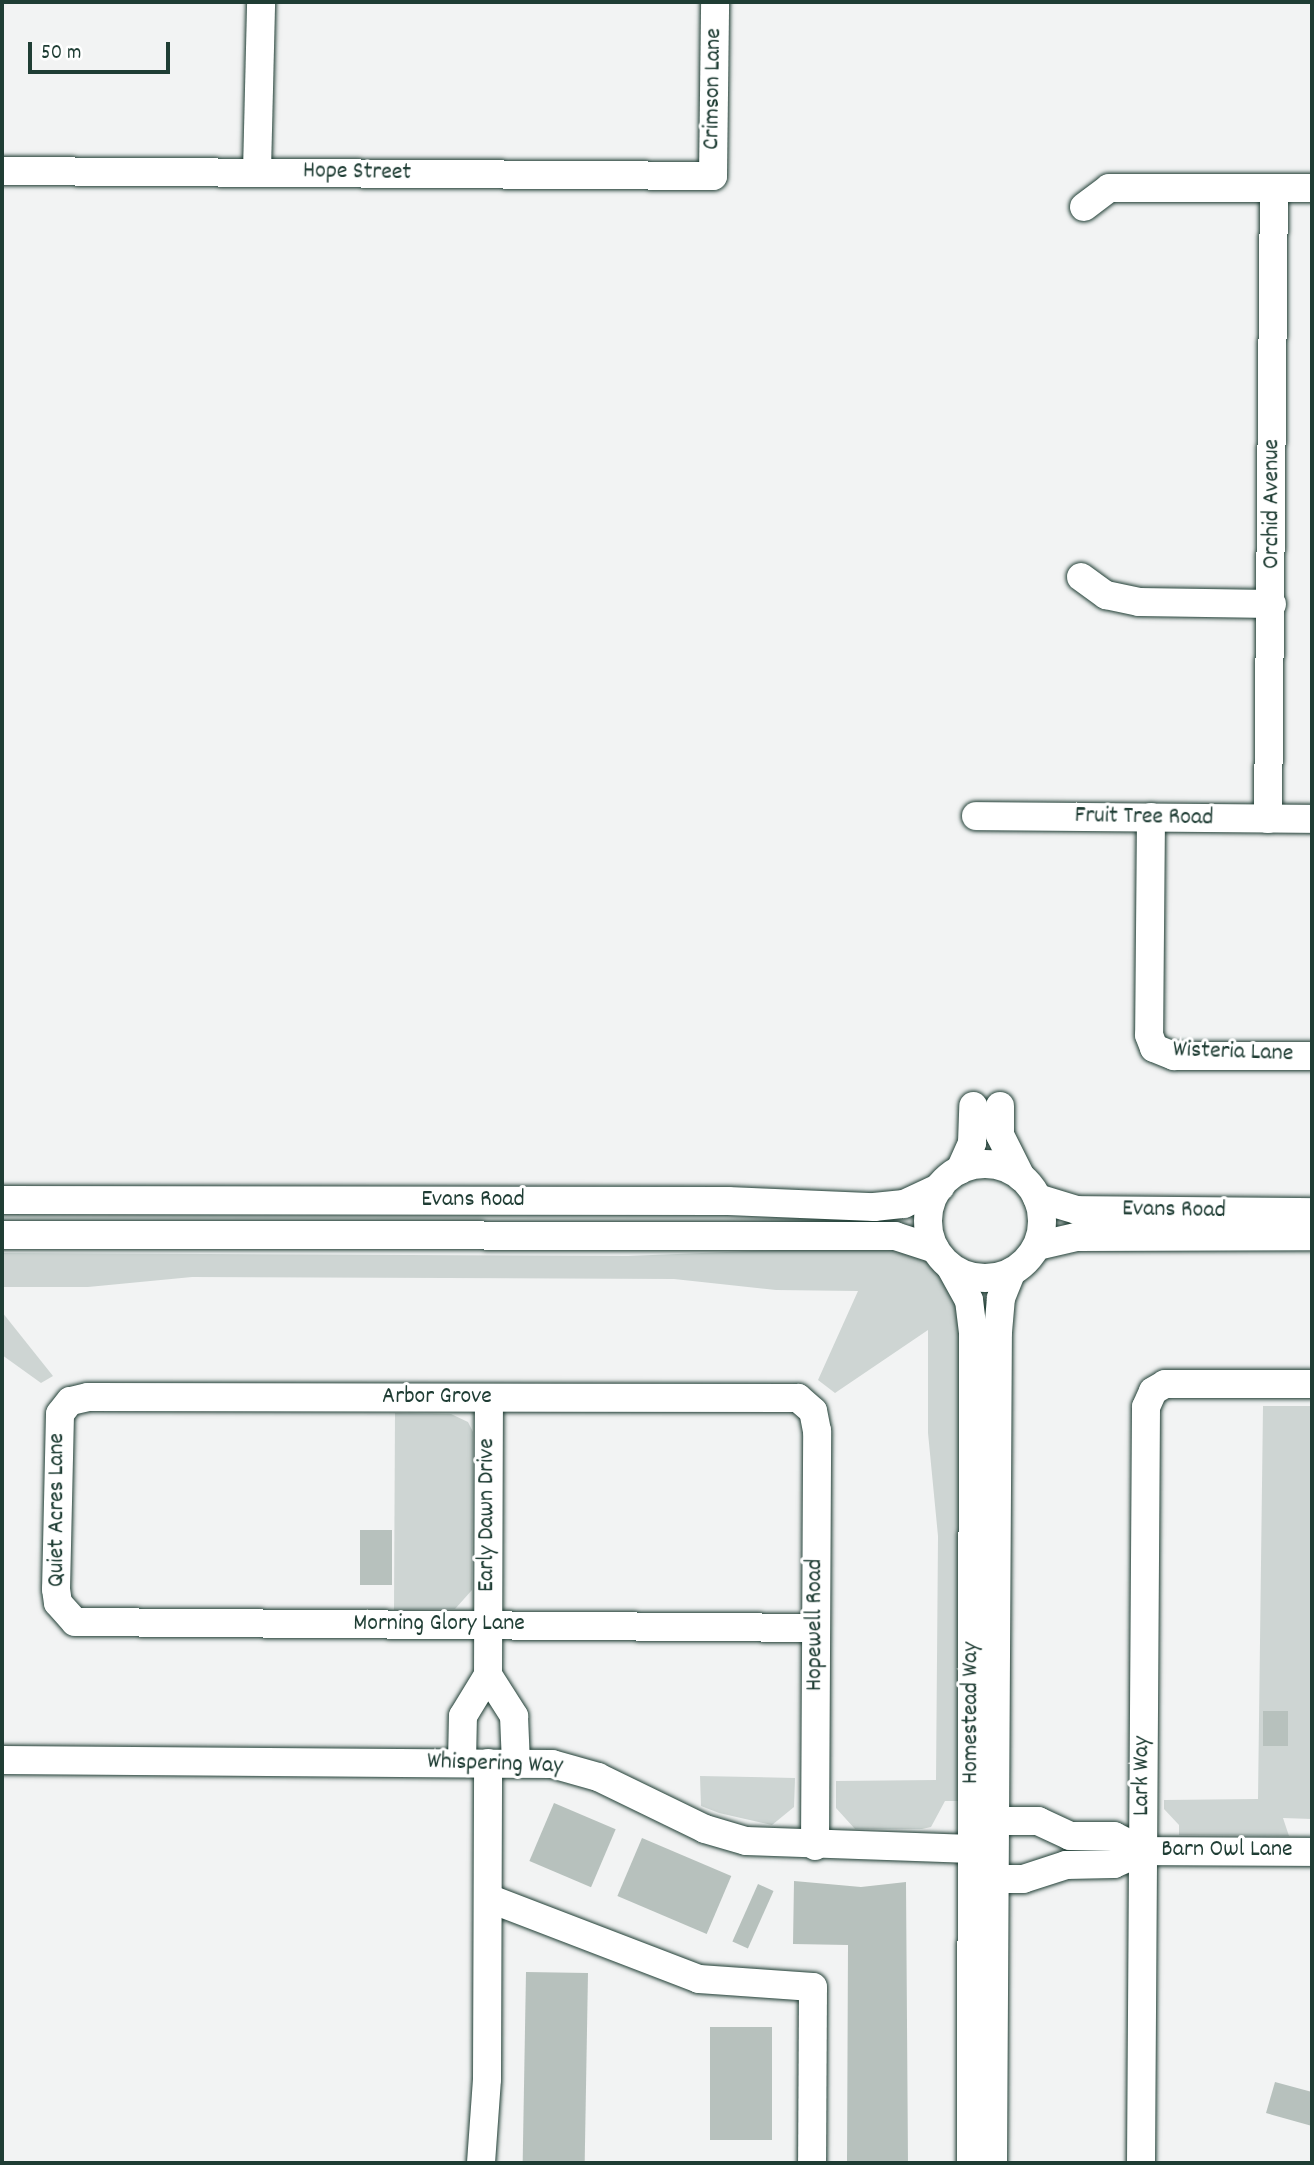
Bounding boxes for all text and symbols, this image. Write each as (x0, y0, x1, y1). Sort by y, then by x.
scale bar (32, 28, 173, 72)
street label: Crimson Lane (699, 28, 729, 150)
text: 50 m (41, 39, 81, 69)
street label: Hope Street (303, 158, 411, 188)
street label: Orchid Avenue (1259, 439, 1287, 569)
street label: Fruit Tree Road (1074, 802, 1214, 834)
street label: Wisteria Lane (1172, 1037, 1294, 1069)
street label: Evans Road (421, 1187, 525, 1215)
street label: Evans Road (1122, 1196, 1226, 1226)
street label: Arbor Grove (382, 1384, 492, 1412)
street label: Quiet Acres Lane (44, 1433, 72, 1587)
street label: Early Dawn Drive (474, 1438, 502, 1592)
street label: Hopewell Road (802, 1559, 830, 1691)
street label: Morning Glory Lane (353, 1611, 525, 1639)
street label: Homestead Way (958, 1642, 986, 1784)
street label: Lark Way (1129, 1736, 1157, 1816)
street label: Whispering Way (427, 1748, 563, 1782)
street label: Barn Owl Lane (1161, 1837, 1293, 1865)

